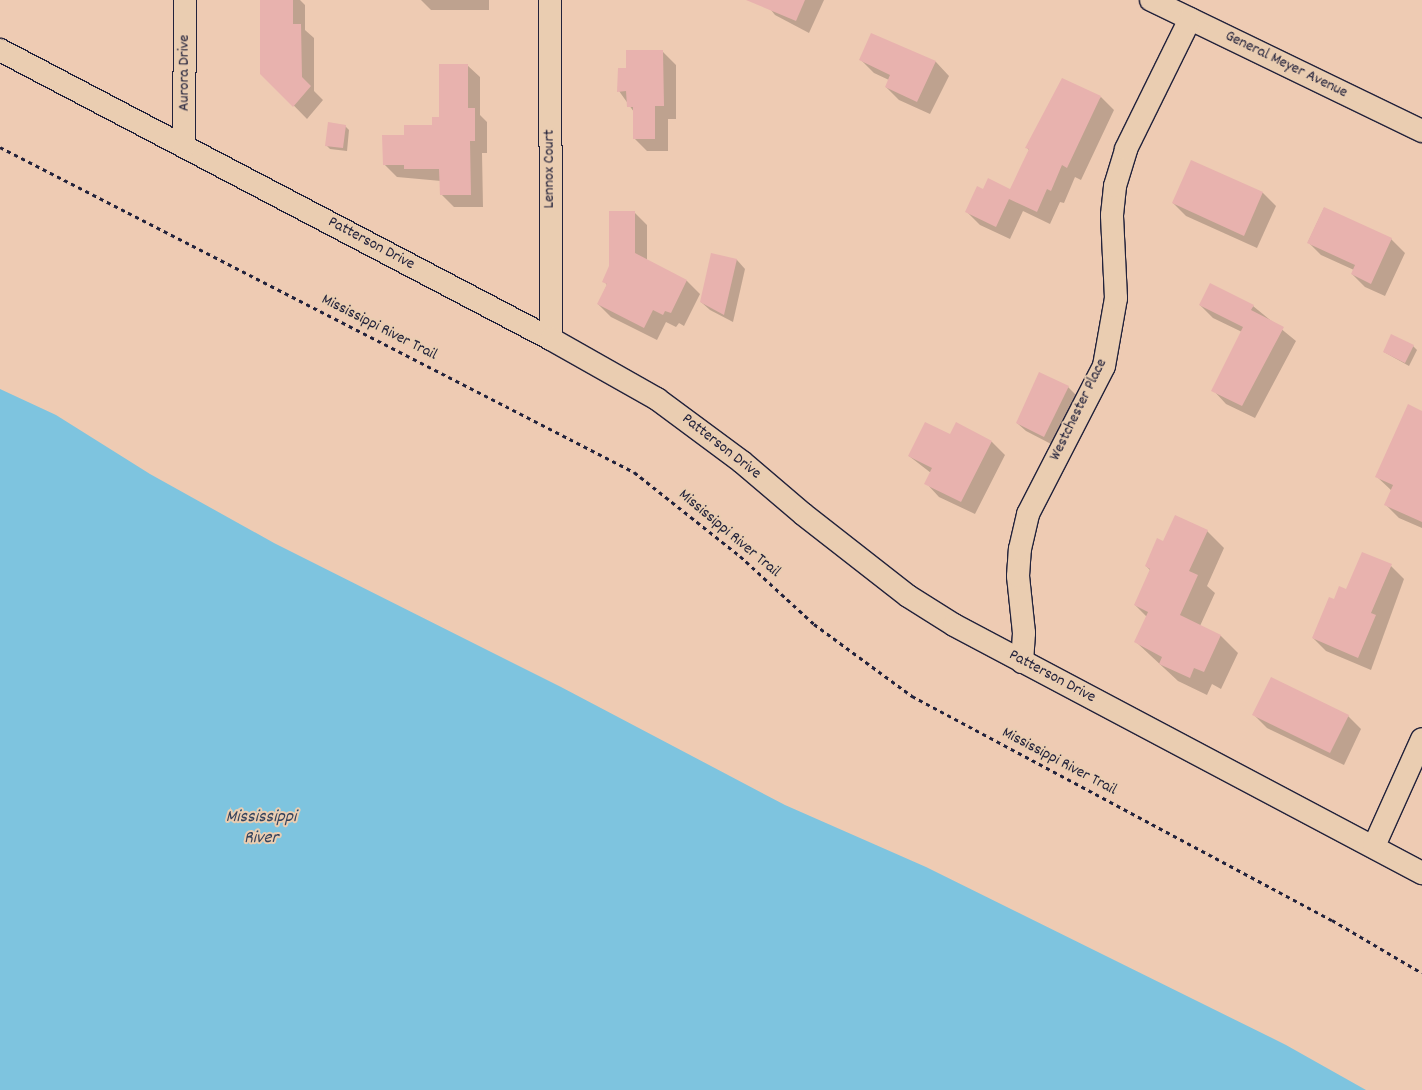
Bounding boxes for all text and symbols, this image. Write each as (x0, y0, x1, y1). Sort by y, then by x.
street label: General Meyer Avenue (1222, 27, 1350, 103)
street label: Aurora Drive (175, 35, 195, 111)
street label: Lennox Court (540, 130, 560, 208)
street label: Patterson Drive (324, 213, 418, 275)
street label: Mississippi River Trail (318, 291, 440, 365)
street label: Westchester Place (1046, 356, 1112, 464)
street label: Patterson Drive (678, 410, 764, 484)
street label: Mississippi River Trail (674, 486, 784, 582)
street label: Patterson Drive (1005, 646, 1099, 708)
street label: Mississippi River Trail (998, 724, 1120, 800)
water label: Mississippi River (226, 808, 296, 851)

